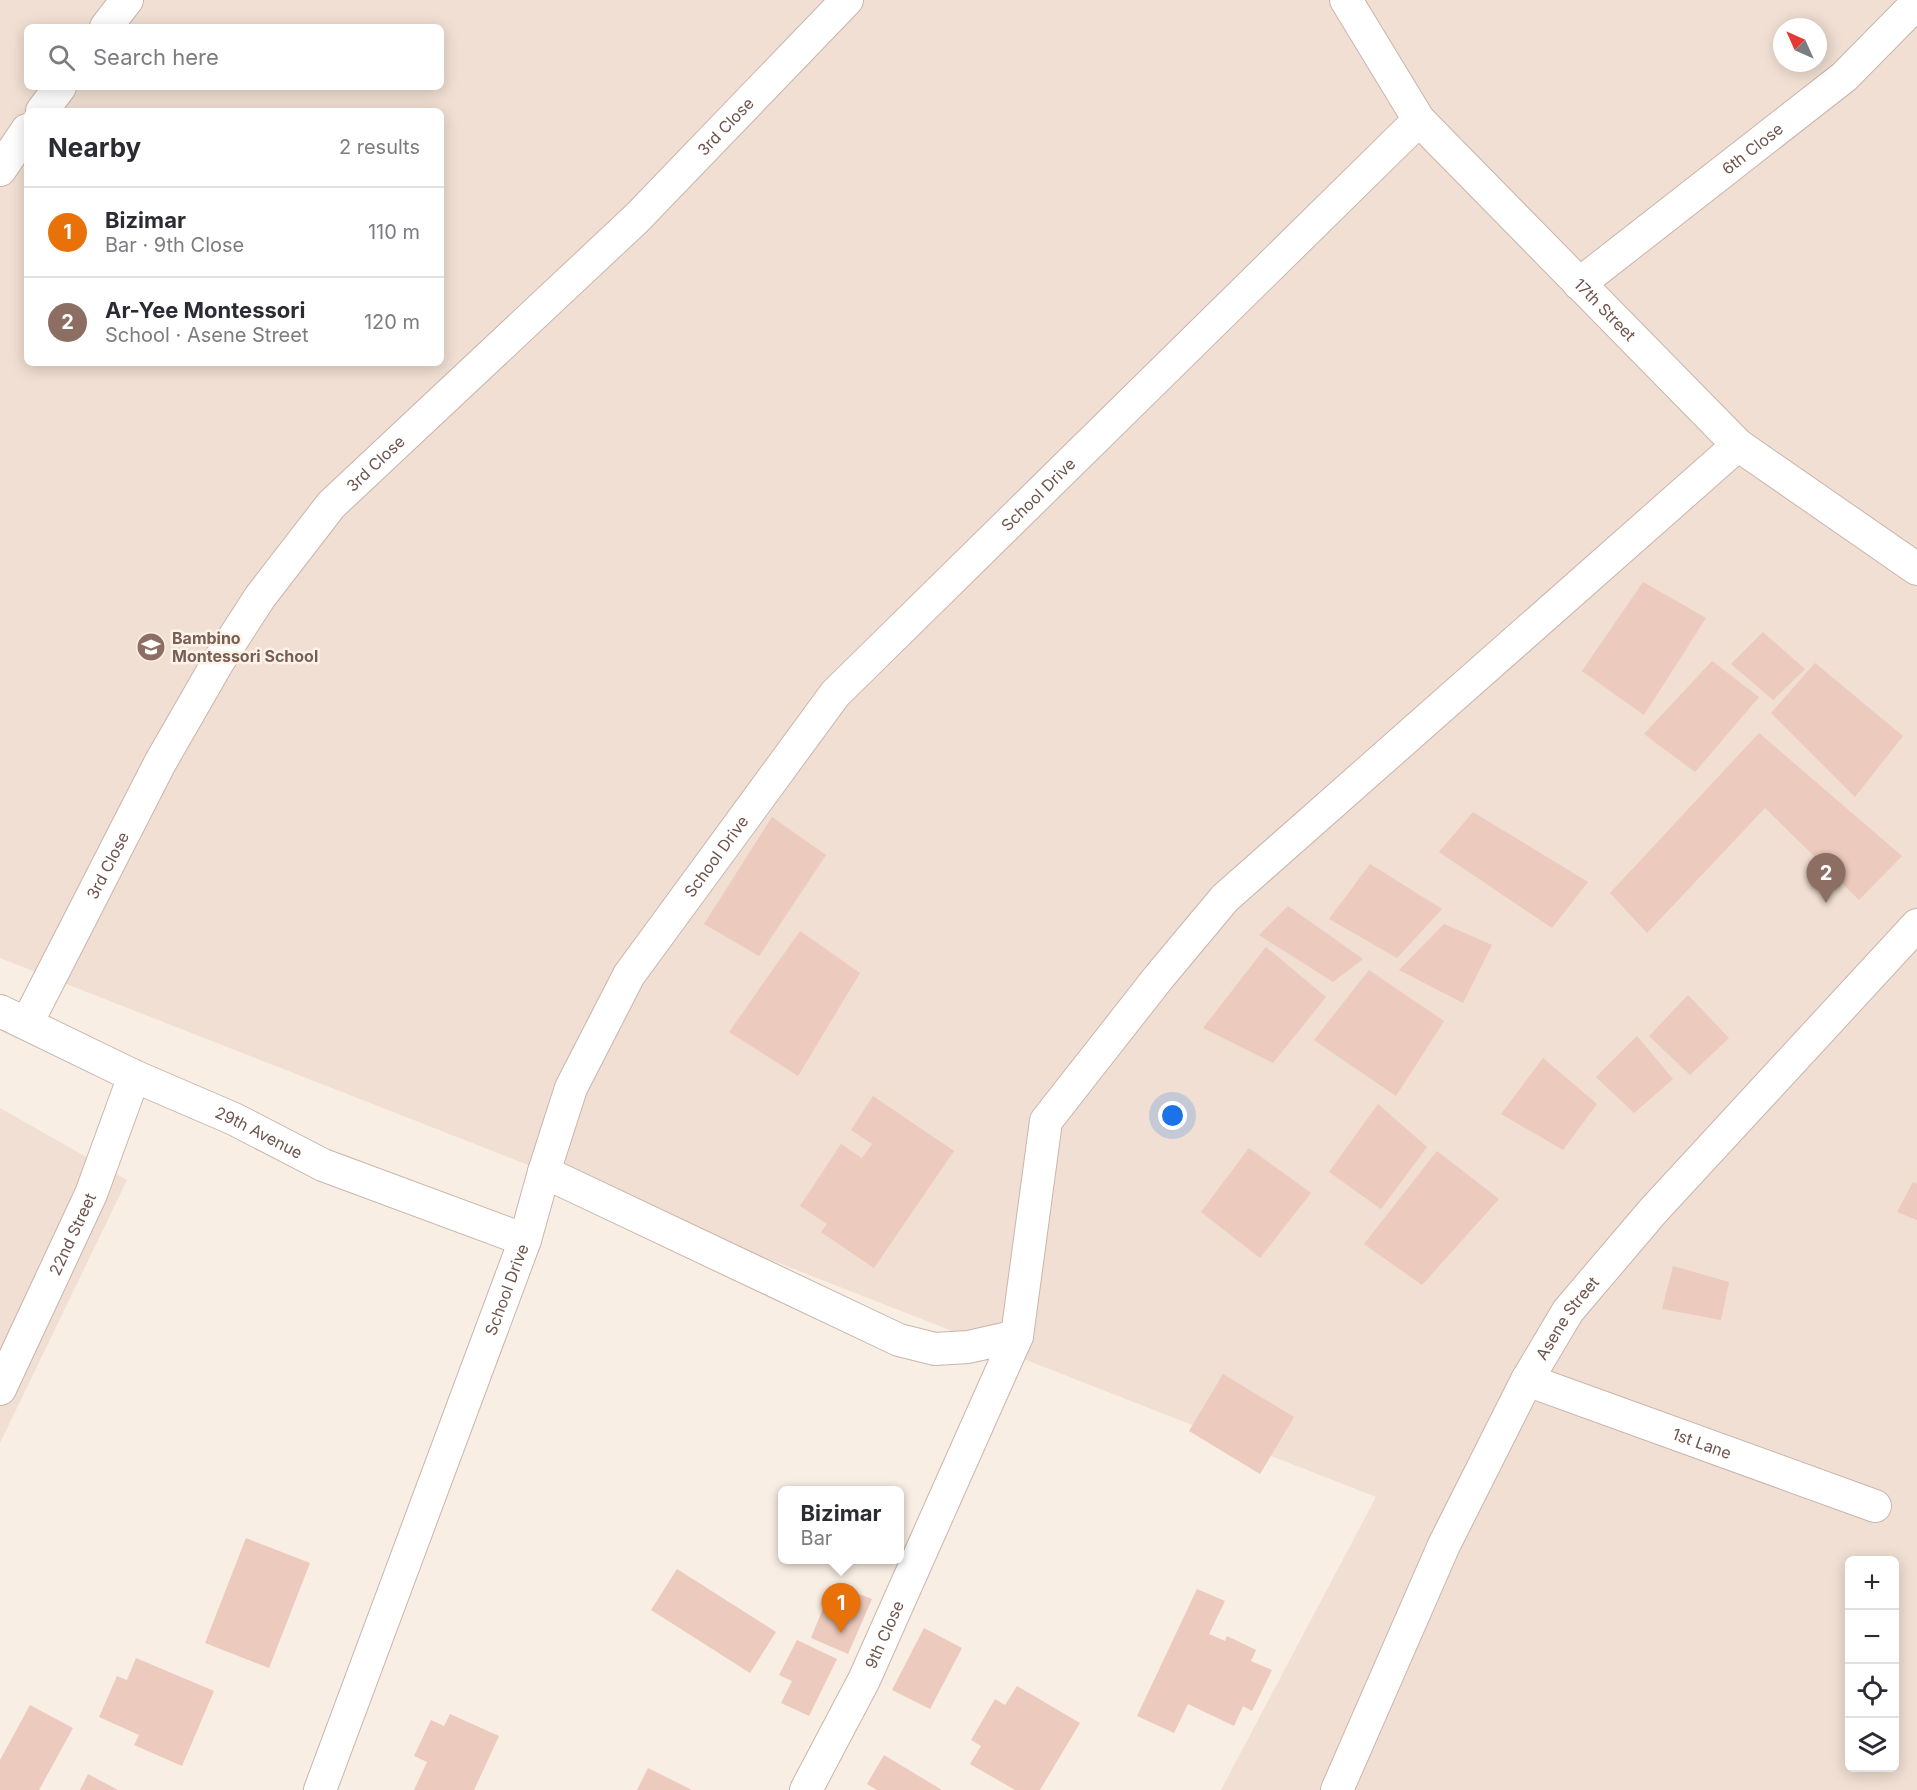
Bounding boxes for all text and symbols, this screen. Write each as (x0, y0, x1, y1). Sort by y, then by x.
north arrow (1773, 18, 1827, 72)
search box (24, 24, 444, 90)
icon: search (45, 41, 78, 74)
text: Search here (93, 44, 219, 70)
street label: 3rd Close (693, 93, 758, 159)
street label: 6th Close (1718, 119, 1787, 179)
text: Nearby (48, 132, 141, 163)
text: 2 results (339, 135, 420, 159)
text: Bizimar (105, 207, 186, 233)
text: 1 (63, 220, 72, 244)
text: 110 m (368, 220, 420, 244)
text: Bar · 9th Close (105, 233, 244, 257)
street label: 17th Street (1570, 274, 1640, 345)
text: Ar-Yee Montessori (105, 297, 305, 323)
text: 2 (61, 310, 74, 334)
text: 120 m (364, 310, 420, 334)
text: School · Asene Street (105, 323, 308, 347)
street label: 3rd Close (342, 431, 409, 496)
street label: School Drive (997, 454, 1079, 535)
place label: Bambino Montessori School (172, 628, 318, 666)
school or university icon: Bambino Montessori School (135, 631, 167, 663)
street label: School Drive (680, 812, 753, 901)
street label: 3rd Close (82, 828, 133, 902)
pin: 2 (1806, 854, 1846, 903)
your location (1158, 1101, 1187, 1130)
street label: 29th Avenue (212, 1102, 306, 1163)
street label: 22nd Street (45, 1190, 100, 1278)
street label: School Drive (480, 1241, 533, 1338)
street label: Asene Street (1531, 1272, 1603, 1363)
street label: 1st Lane (1670, 1423, 1734, 1463)
popup (778, 1486, 904, 1564)
text: Bizimar (801, 1500, 881, 1526)
text: Bar (801, 1526, 832, 1550)
map controls (1845, 1556, 1899, 1772)
button: + (1845, 1556, 1899, 1610)
pin: 1 (822, 1584, 860, 1633)
street label: 9th Close (860, 1598, 908, 1672)
button: − (1845, 1610, 1899, 1664)
button: locate (1845, 1664, 1899, 1718)
button: layers (1845, 1718, 1899, 1772)

